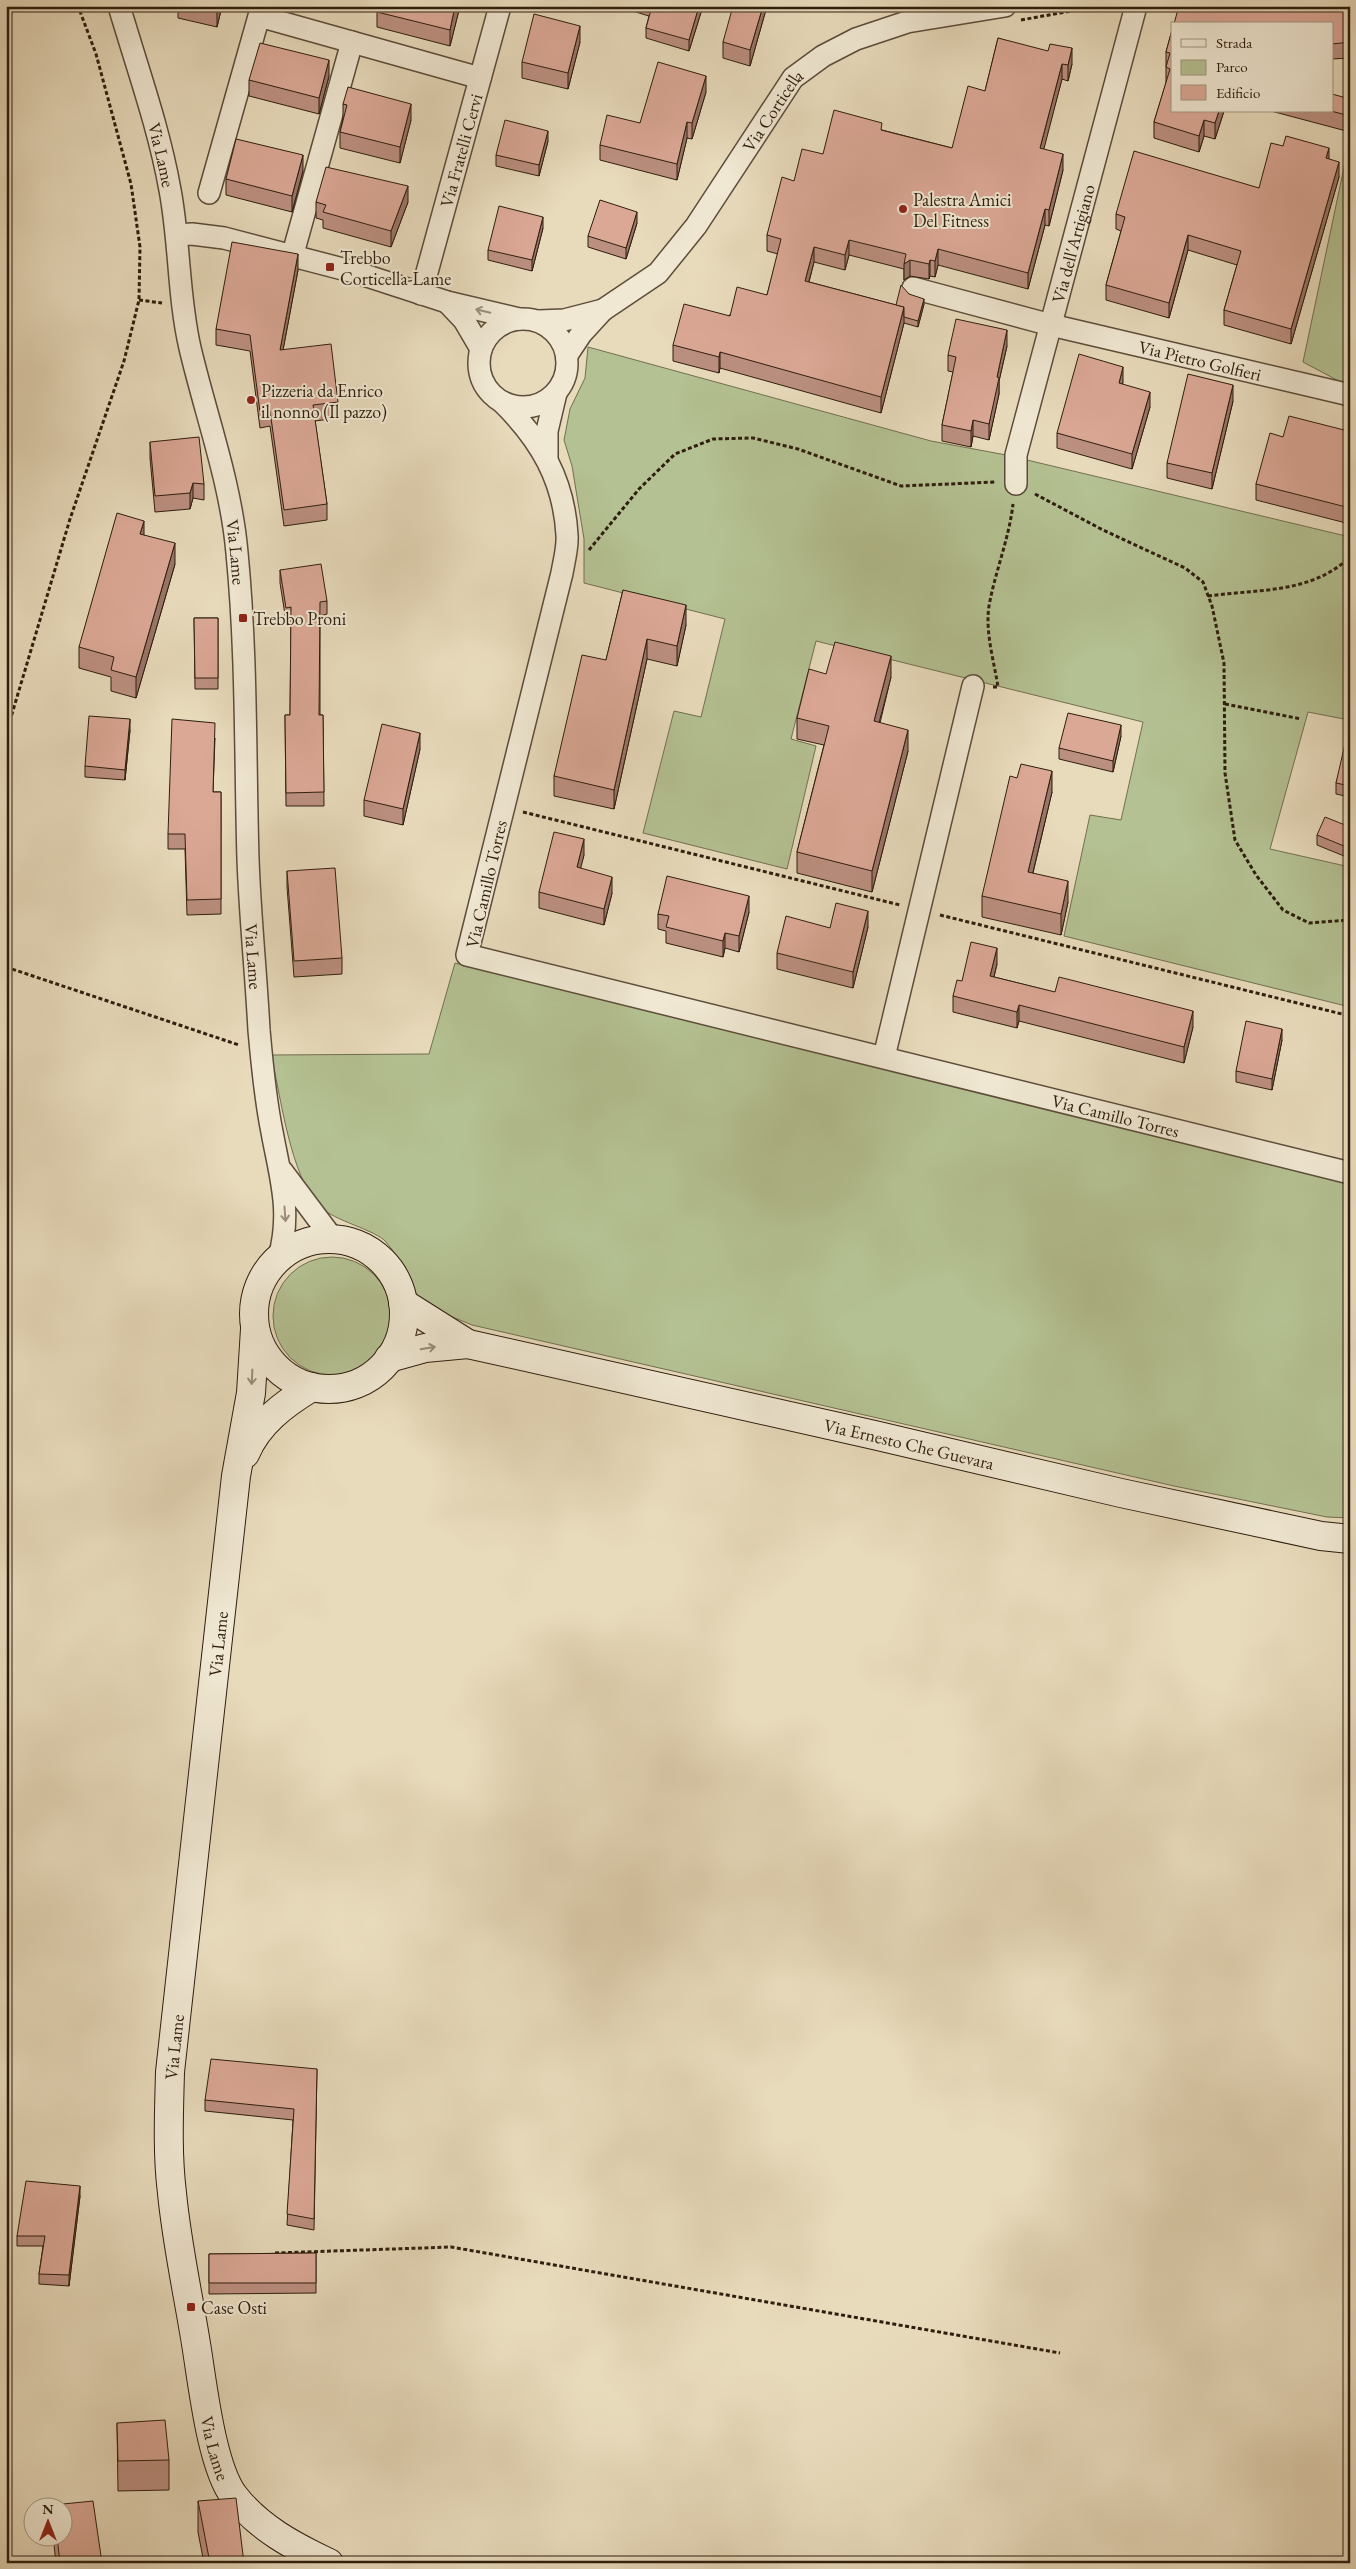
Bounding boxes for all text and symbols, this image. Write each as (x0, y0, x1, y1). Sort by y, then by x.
legend (1171, 22, 1334, 112)
text: Strada (1216, 33, 1252, 52)
text: Parco (1216, 57, 1248, 76)
street label: Via Corticella (737, 63, 808, 156)
text: Edificio (1216, 83, 1260, 102)
street label: Via Fratelli Cervi (434, 90, 487, 210)
street label: Via Lame (143, 120, 181, 189)
street label: Via dell'Artigiano (1046, 182, 1099, 305)
place label: Palestra Amici Del Fitness (913, 188, 1012, 232)
marker: Palestra Amici Del Fitness (897, 203, 909, 215)
place label: Trebbo Corticella-Lame (340, 246, 451, 290)
marker: Trebbo Corticella-Lame (324, 261, 336, 273)
one-way arrow (476, 306, 492, 315)
street label: Via Pietro Golfieri (1136, 334, 1264, 386)
place label: Pizzeria da Enrico il nonno (Il pazzo) (261, 379, 387, 423)
marker: Pizzeria da Enrico il nonno (Il pazzo) (245, 394, 257, 406)
street label: Via Lame (221, 518, 251, 586)
place label: Trebbo Proni (253, 607, 347, 630)
marker: Trebbo Proni (237, 612, 249, 624)
street label: Via Camillo Torres (460, 818, 512, 950)
street label: Via Lame (240, 923, 268, 990)
street label: Via Camillo Torres (1050, 1088, 1182, 1142)
one-way arrow (281, 1206, 290, 1222)
one-way arrow (420, 1343, 436, 1353)
one-way arrow (248, 1369, 257, 1385)
street label: Via Ernesto Che Guevara (822, 1413, 997, 1475)
street label: Via Lame (203, 1610, 233, 1678)
street label: Via Lame (159, 2013, 189, 2081)
place label: Case Osti (201, 2296, 268, 2319)
marker: Case Osti (185, 2301, 197, 2313)
street label: Via Lame (196, 2414, 235, 2484)
north arrow (22, 2496, 72, 2546)
text: N (42, 2500, 54, 2518)

